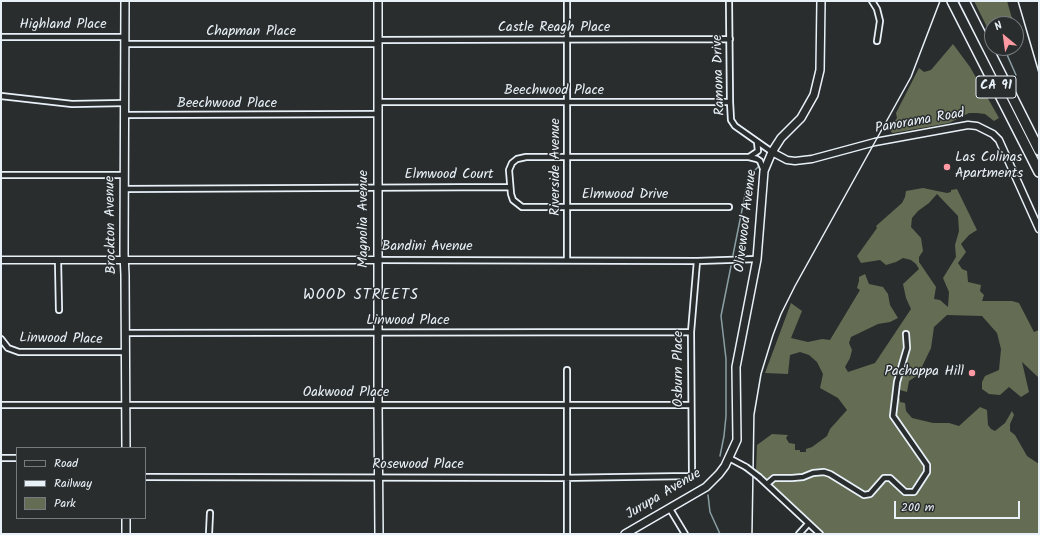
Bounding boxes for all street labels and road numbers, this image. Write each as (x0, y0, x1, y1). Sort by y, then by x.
street label: Highland Place (19, 18, 107, 34)
street label: Castle Reagh Place (498, 21, 610, 37)
street label: Chapman Place (206, 25, 296, 41)
street label: Ramona Drive (710, 34, 730, 116)
road number: CA 91 (976, 76, 1016, 98)
street label: Beechwood Place (504, 84, 604, 100)
street label: Beechwood Place (177, 97, 277, 113)
street label: Panorama Road (874, 106, 966, 138)
street label: Riverside Avenue (549, 118, 565, 216)
street label: Elmwood Court (405, 168, 493, 184)
street label: Olivewood Avenue (732, 169, 762, 273)
street label: Magnolia Avenue (357, 170, 373, 268)
street label: Brockton Avenue (103, 175, 121, 275)
street label: Elmwood Drive (582, 188, 668, 204)
street label: Bandini Avenue (382, 240, 472, 256)
street label: Linwood Place (366, 314, 450, 330)
street label: Linwood Place (19, 331, 103, 349)
street label: Osburn Place (672, 331, 688, 407)
street label: Oakwood Place (303, 386, 389, 402)
street label: Rosewood Place (372, 458, 464, 474)
street label: Jurupa Avenue (623, 466, 705, 524)

